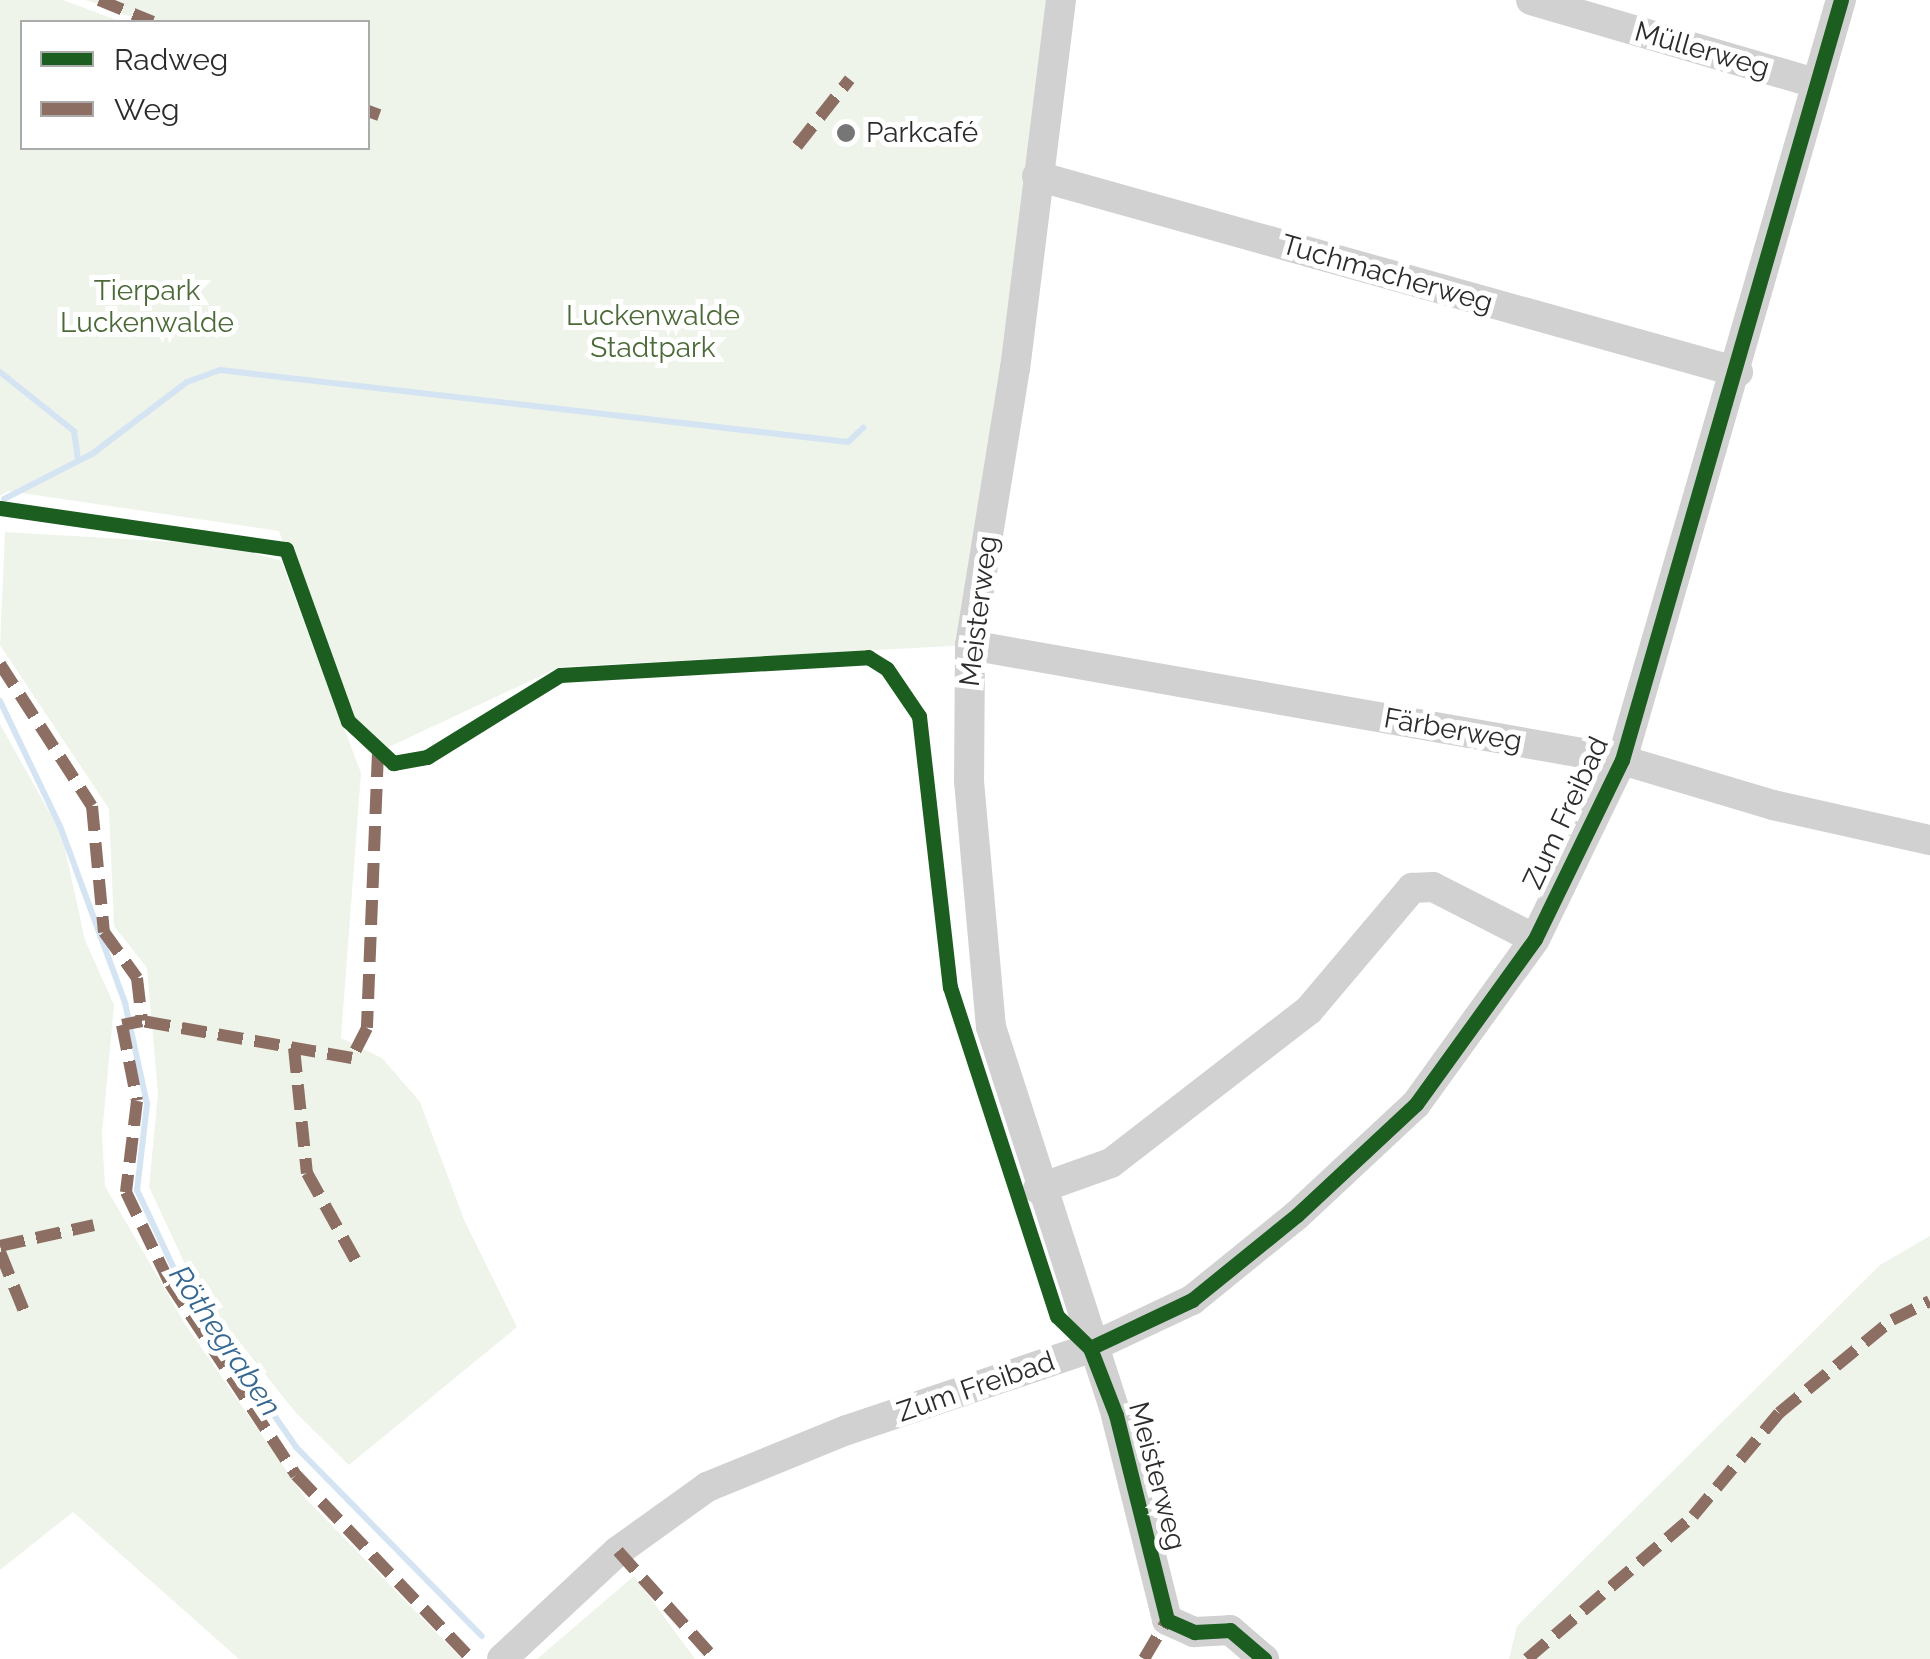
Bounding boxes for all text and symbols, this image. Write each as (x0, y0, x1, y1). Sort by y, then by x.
street label: Müllerweg (1631, 15, 1773, 85)
legend (20, 20, 370, 150)
text: Radweg (114, 42, 228, 77)
text: Weg (114, 92, 180, 127)
place label: Parkcafé (866, 116, 978, 150)
marker: Parkcafé (835, 122, 857, 144)
street label: Tuchmacherweg (1278, 228, 1496, 320)
park label: Tierpark Luckenwalde (60, 274, 234, 340)
park label: Luckenwalde Stadtpark (566, 299, 740, 365)
street label: Meisterweg (953, 534, 1005, 688)
street label: Färberweg (1381, 701, 1525, 759)
street label: Zum Freibad (1516, 732, 1616, 894)
water label: Röthegraben (161, 1259, 289, 1423)
street label: Zum Freibad (893, 1344, 1059, 1430)
street label: Meisterweg (1121, 1398, 1193, 1554)

